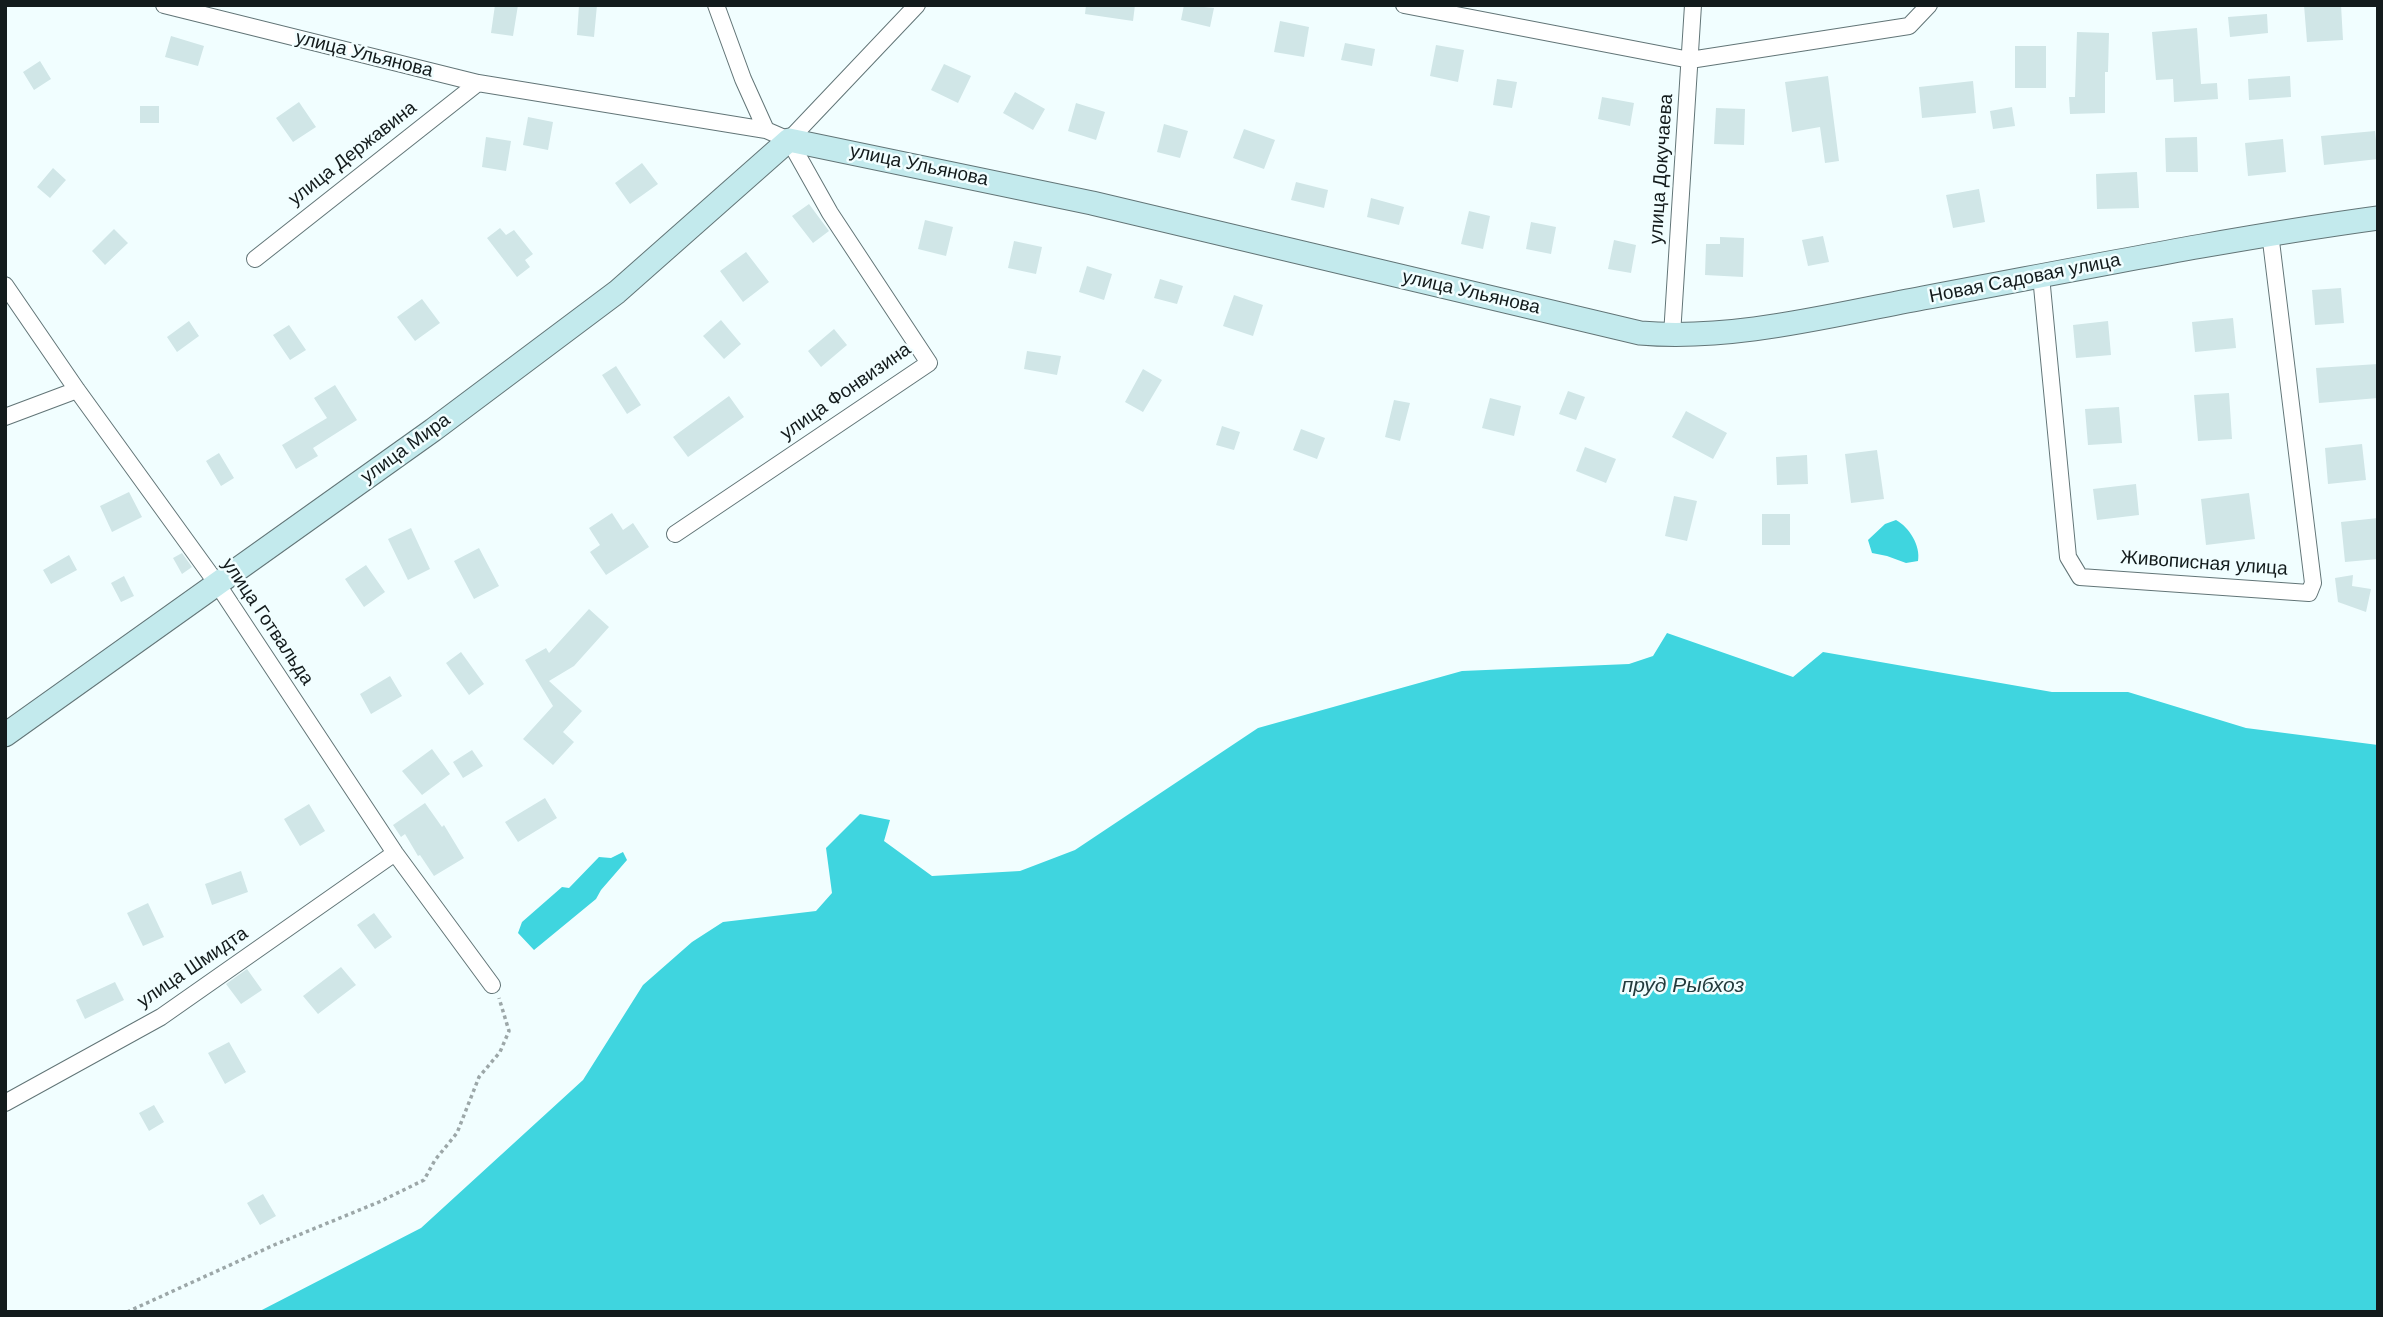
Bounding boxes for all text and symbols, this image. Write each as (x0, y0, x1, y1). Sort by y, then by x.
street label: улица Ульянова (293, 27, 435, 83)
street label: улица Докучаева (1645, 93, 1679, 245)
street label: улица Державина (284, 97, 422, 211)
street label: улица Ульянова (848, 140, 990, 192)
street label: Новая Садовая улица (1927, 249, 2123, 309)
street label: улица Ульянова (1400, 266, 1542, 320)
street label: улица Фонвизина (776, 339, 916, 445)
street label: улица Мира (357, 409, 455, 489)
street label: Живописная улица (2120, 547, 2288, 581)
street label: улица Готвальда (216, 554, 318, 690)
street label: улица Шмидта (133, 923, 253, 1013)
water label: пруд Рыбхоз (1622, 973, 1744, 999)

